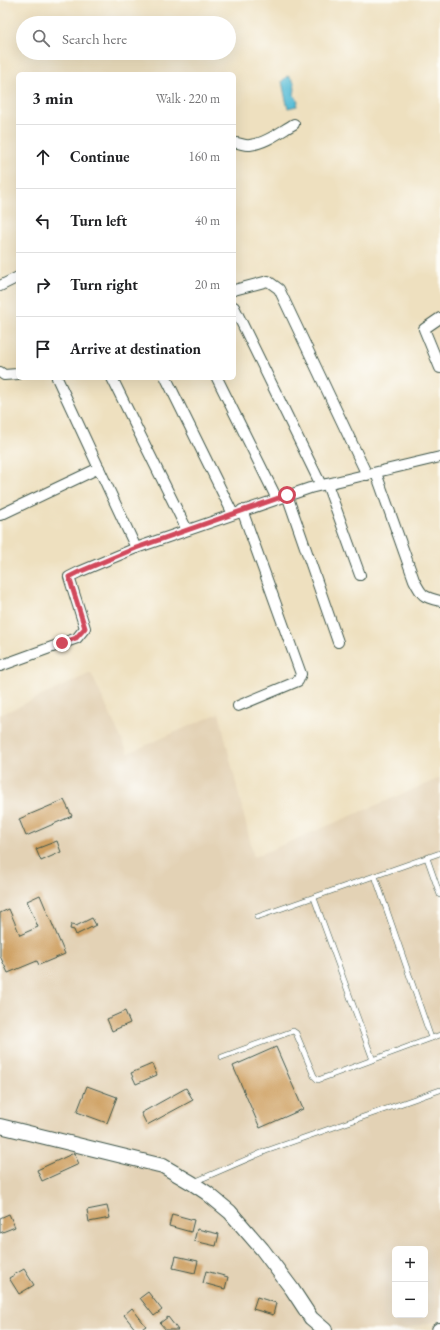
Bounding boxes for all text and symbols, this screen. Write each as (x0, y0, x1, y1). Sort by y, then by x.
search box (16, 16, 236, 60)
icon: search (30, 27, 52, 49)
text: Search here (62, 29, 127, 48)
text: 3 min (32, 87, 73, 109)
text: Walk · 220 m (156, 90, 220, 107)
icon: ahead (32, 146, 54, 168)
text: Continue (70, 147, 130, 166)
text: 160 m (189, 148, 220, 165)
icon: left (32, 210, 54, 232)
text: Turn left (70, 211, 127, 230)
text: 40 m (195, 212, 220, 229)
icon: right (32, 274, 54, 296)
text: Turn right (70, 275, 138, 294)
text: 20 m (195, 276, 220, 293)
icon: arrive (32, 338, 54, 360)
text: Arrive at destination (70, 339, 201, 358)
route start (278, 486, 296, 504)
route end (53, 634, 71, 652)
map controls (392, 1246, 428, 1318)
button: + (392, 1246, 428, 1282)
button: − (392, 1282, 428, 1318)

